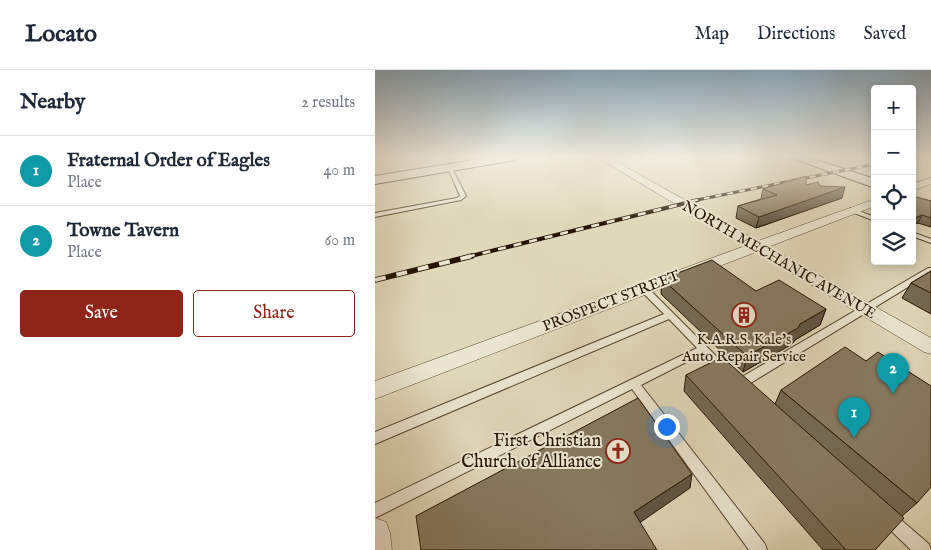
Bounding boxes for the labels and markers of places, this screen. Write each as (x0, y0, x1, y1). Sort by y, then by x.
building icon: K.A.R.S. Kale's Auto Repair Service (731, 302, 757, 328)
place label: K.A.R.S. Kale's Auto Repair Service (681, 330, 806, 366)
pin: 2 (877, 353, 909, 394)
pin: 1 (838, 397, 870, 438)
place label: First Christian Church of Alliance (461, 430, 601, 474)
church icon: First Christian Church of Alliance (605, 438, 631, 464)

